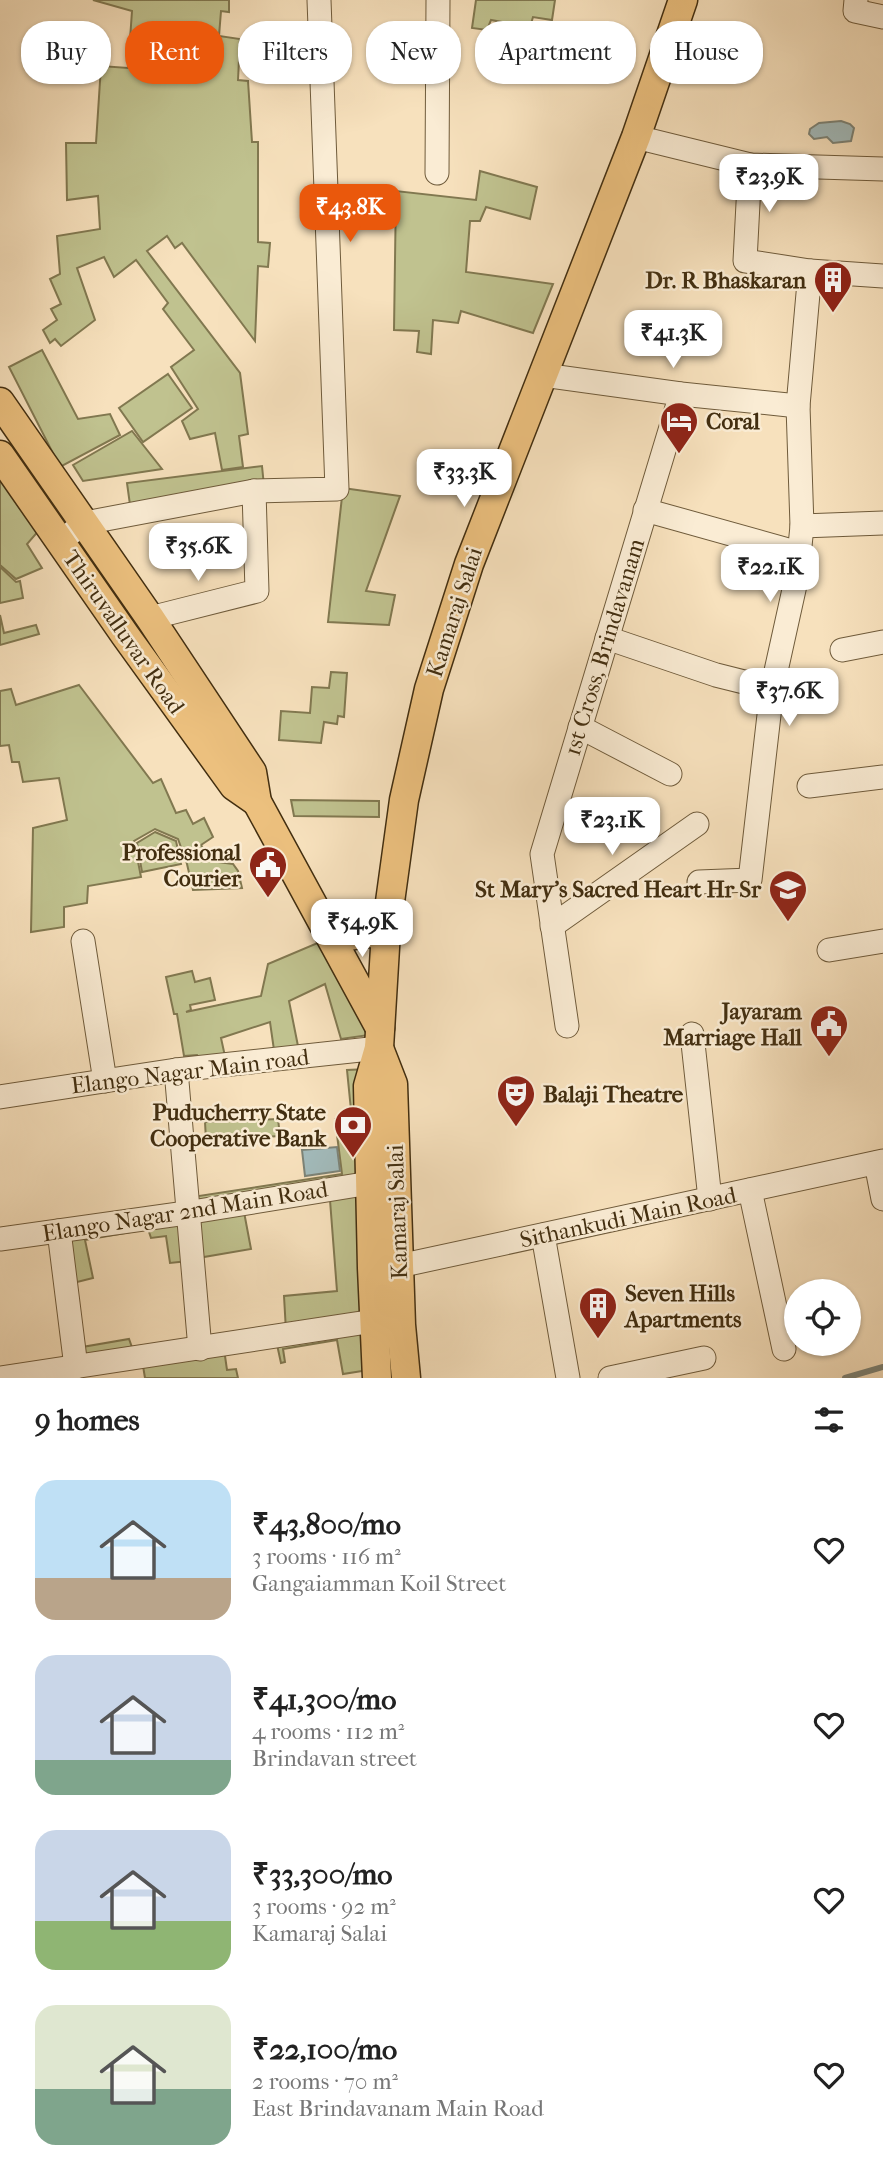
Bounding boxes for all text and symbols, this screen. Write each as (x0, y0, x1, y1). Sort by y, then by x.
chip: Buy (21, 21, 111, 84)
chip: Rent (125, 21, 224, 84)
chip: Filters (238, 21, 352, 84)
chip: New (366, 21, 461, 84)
chip: Apartment (475, 21, 636, 84)
chip: House (650, 21, 763, 84)
pin: ₹23.9K (712, 154, 826, 214)
text: ₹23.9K (735, 163, 803, 190)
pin: ₹43.8K (293, 184, 407, 244)
text: ₹43.8K (316, 193, 384, 220)
building icon: Dr. R Bhaskaran (812, 259, 854, 314)
place label: Dr. R Bhaskaran (645, 267, 807, 294)
pin: ₹41.3K (616, 310, 730, 370)
text: ₹41.3K (640, 319, 706, 346)
hotel icon: Coral (658, 400, 700, 455)
place label: Coral (706, 408, 760, 435)
pin: ₹33.3K (407, 449, 521, 509)
text: ₹33.3K (433, 458, 495, 485)
pin: ₹35.6K (141, 524, 255, 583)
text: ₹35.6K (165, 532, 231, 559)
street label: 1st Cross, Brindavanam (559, 535, 650, 759)
street label: Kamaraj Salai (421, 544, 488, 680)
pin: ₹22.1K (713, 544, 827, 604)
street label: Thiruvalluvar Road (57, 545, 190, 720)
text: ₹22.1K (737, 553, 803, 580)
pin: ₹37.6K (732, 668, 846, 728)
text: ₹37.6K (756, 677, 822, 704)
pin: ₹23.1K (555, 798, 669, 857)
text: ₹23.1K (580, 806, 644, 833)
place label: Professional Courier (122, 839, 242, 892)
public building icon: Professional Courier (247, 844, 289, 899)
school or university icon: St Mary's Sacred Heart Hr Sr (767, 868, 809, 923)
place label: St Mary's Sacred Heart Hr Sr (475, 876, 762, 903)
pin: ₹54.9K (305, 900, 419, 959)
text: ₹54.9K (327, 908, 397, 935)
place label: Jayaram Marriage Hall (663, 998, 803, 1051)
public building icon: Jayaram Marriage Hall (808, 1003, 850, 1058)
street label: Elango Nagar Main road (69, 1043, 311, 1099)
theatre icon: Balaji Theatre (495, 1073, 537, 1128)
place label: Balaji Theatre (543, 1081, 684, 1108)
place label: Puducherry State Cooperative Bank (150, 1099, 327, 1152)
bank icon: Puducherry State Cooperative Bank (332, 1104, 374, 1159)
street label: Kamaraj Salai (382, 1144, 413, 1280)
street label: Elango Nagar 2nd Main Road (40, 1175, 330, 1247)
street label: Sithankudi Main Road (517, 1181, 739, 1254)
map controls (784, 1279, 861, 1356)
button: locate (784, 1279, 861, 1356)
place label: Seven Hills Apartments (623, 1280, 742, 1333)
building icon: Seven Hills Apartments (577, 1285, 619, 1340)
icon: filters (810, 1401, 848, 1439)
text: 9 homes (35, 1403, 140, 1438)
text: ₹43,800/mo (252, 1507, 401, 1542)
icon: home (91, 1508, 175, 1592)
icon: heart (810, 1531, 848, 1569)
text: 3 rooms · 116 m² (252, 1543, 401, 1570)
text: Gangaiamman Koil Street (252, 1570, 506, 1597)
text: ₹41,300/mo (252, 1682, 396, 1717)
icon: home (91, 1683, 175, 1767)
icon: heart (810, 1706, 848, 1744)
text: 4 rooms · 112 m² (252, 1718, 404, 1745)
text: Brindavan street (252, 1745, 417, 1772)
text: ₹33,300/mo (252, 1857, 393, 1892)
icon: home (91, 1858, 175, 1942)
icon: heart (810, 1881, 848, 1919)
text: 3 rooms · 92 m² (252, 1893, 396, 1920)
text: Kamaraj Salai (252, 1920, 387, 1947)
text: ₹22,100/mo (252, 2032, 397, 2067)
icon: home (91, 2033, 175, 2117)
icon: heart (810, 2056, 848, 2094)
text: 2 rooms · 70 m² (252, 2068, 398, 2095)
text: East Brindavanam Main Road (252, 2095, 544, 2122)

